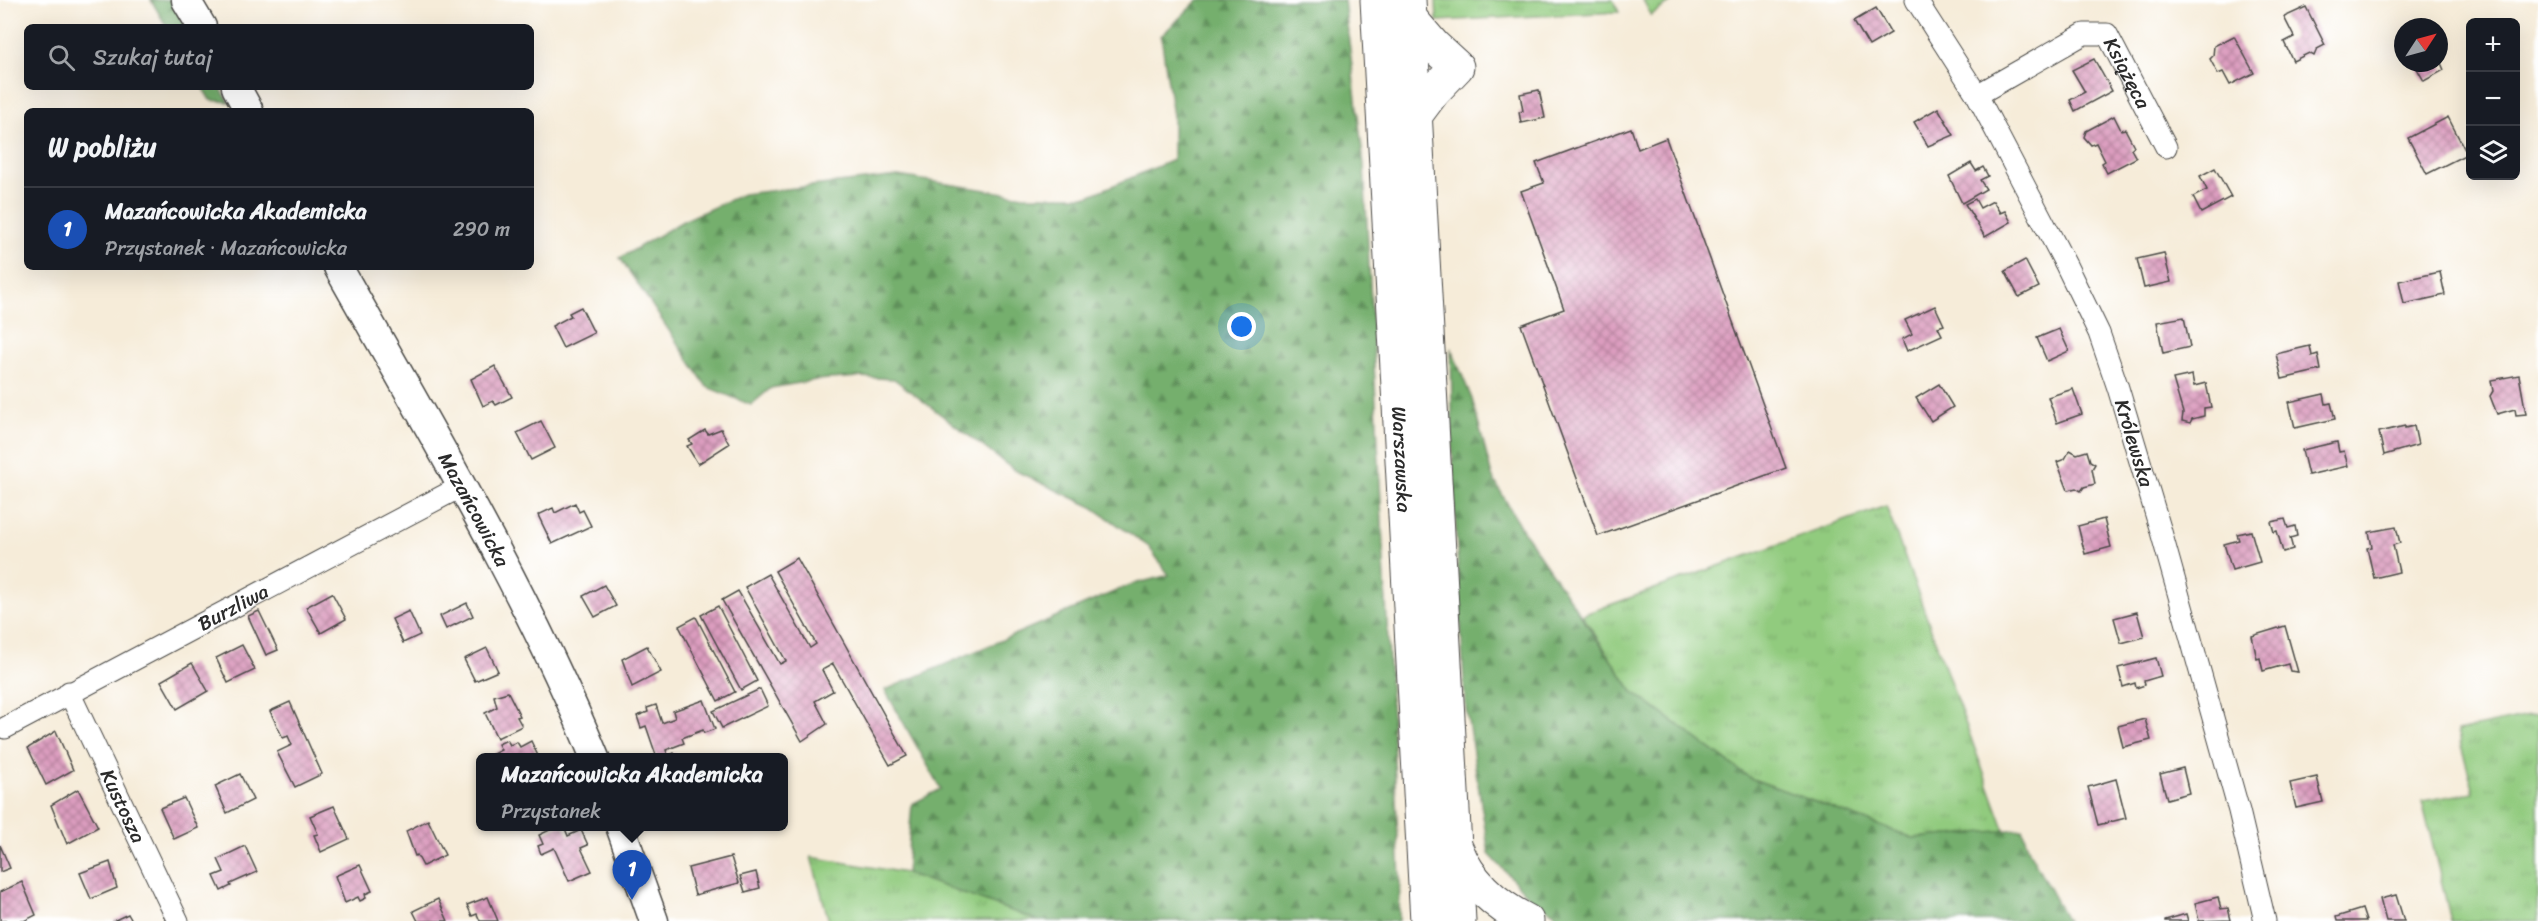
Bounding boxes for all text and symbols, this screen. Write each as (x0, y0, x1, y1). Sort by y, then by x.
north arrow (2394, 18, 2448, 72)
map controls (2466, 18, 2520, 180)
button: + (2466, 18, 2520, 72)
search box (24, 24, 534, 90)
street label: Książęca (2094, 31, 2161, 116)
text: Szukaj tutaj (93, 38, 212, 77)
icon: search (45, 41, 78, 74)
button: − (2466, 72, 2520, 126)
text: W pobliżu (48, 124, 157, 170)
button: layers (2466, 126, 2520, 180)
text: Mazańcowicka Akademicka (105, 192, 367, 231)
text: 1 (63, 212, 72, 247)
text: 290 m (453, 212, 510, 247)
text: Przystanek · Mazańcowicka (105, 231, 347, 266)
your location (1227, 312, 1256, 341)
street label: Królewska (2104, 395, 2164, 492)
street label: Warszawska (1381, 405, 1422, 513)
street label: Mazańcowicka (428, 445, 520, 574)
street label: Burzliwa (191, 574, 275, 641)
popup (476, 753, 788, 831)
text: Mazańcowicka Akademicka (501, 755, 763, 794)
street label: Kustosza (90, 763, 155, 849)
text: Przystanek (501, 794, 601, 829)
pin: 1 (612, 850, 652, 900)

